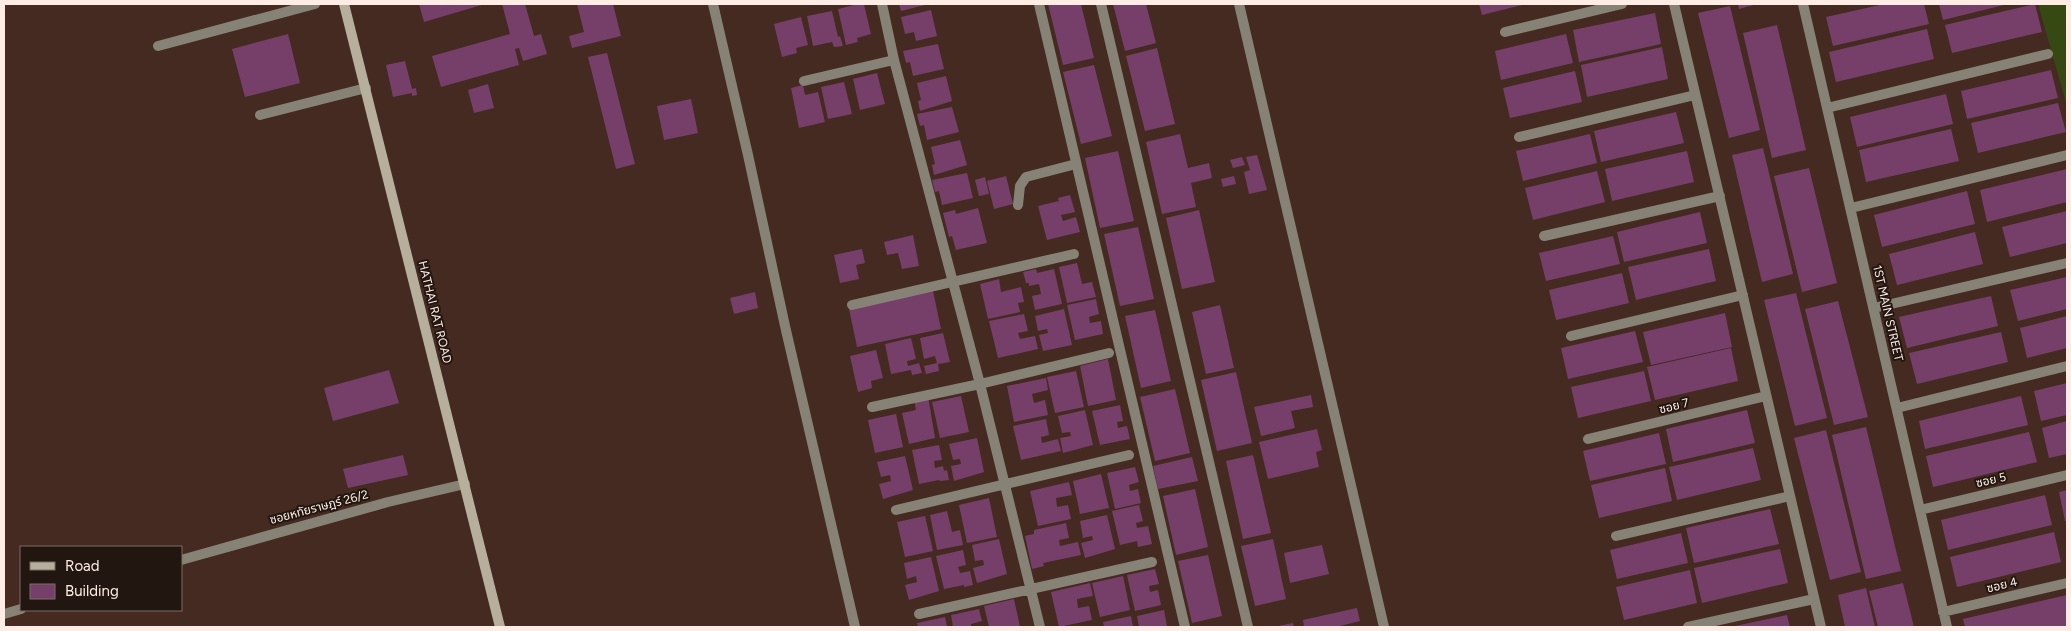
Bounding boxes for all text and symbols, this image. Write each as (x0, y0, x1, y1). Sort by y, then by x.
street label: HATHAI RAT ROAD (415, 259, 455, 365)
street label: 1ST MAIN STREET (1870, 264, 1906, 363)
street label: ซอย 7 (1658, 395, 1691, 416)
street label: ซอย 5 (1975, 470, 2008, 490)
street label: ซอยหทัยราษฎร์ 26/2 (268, 487, 370, 527)
legend (20, 546, 182, 611)
text: Road (65, 557, 100, 575)
street label: ซอย 4 (1985, 575, 2019, 595)
text: Building (65, 582, 119, 600)

